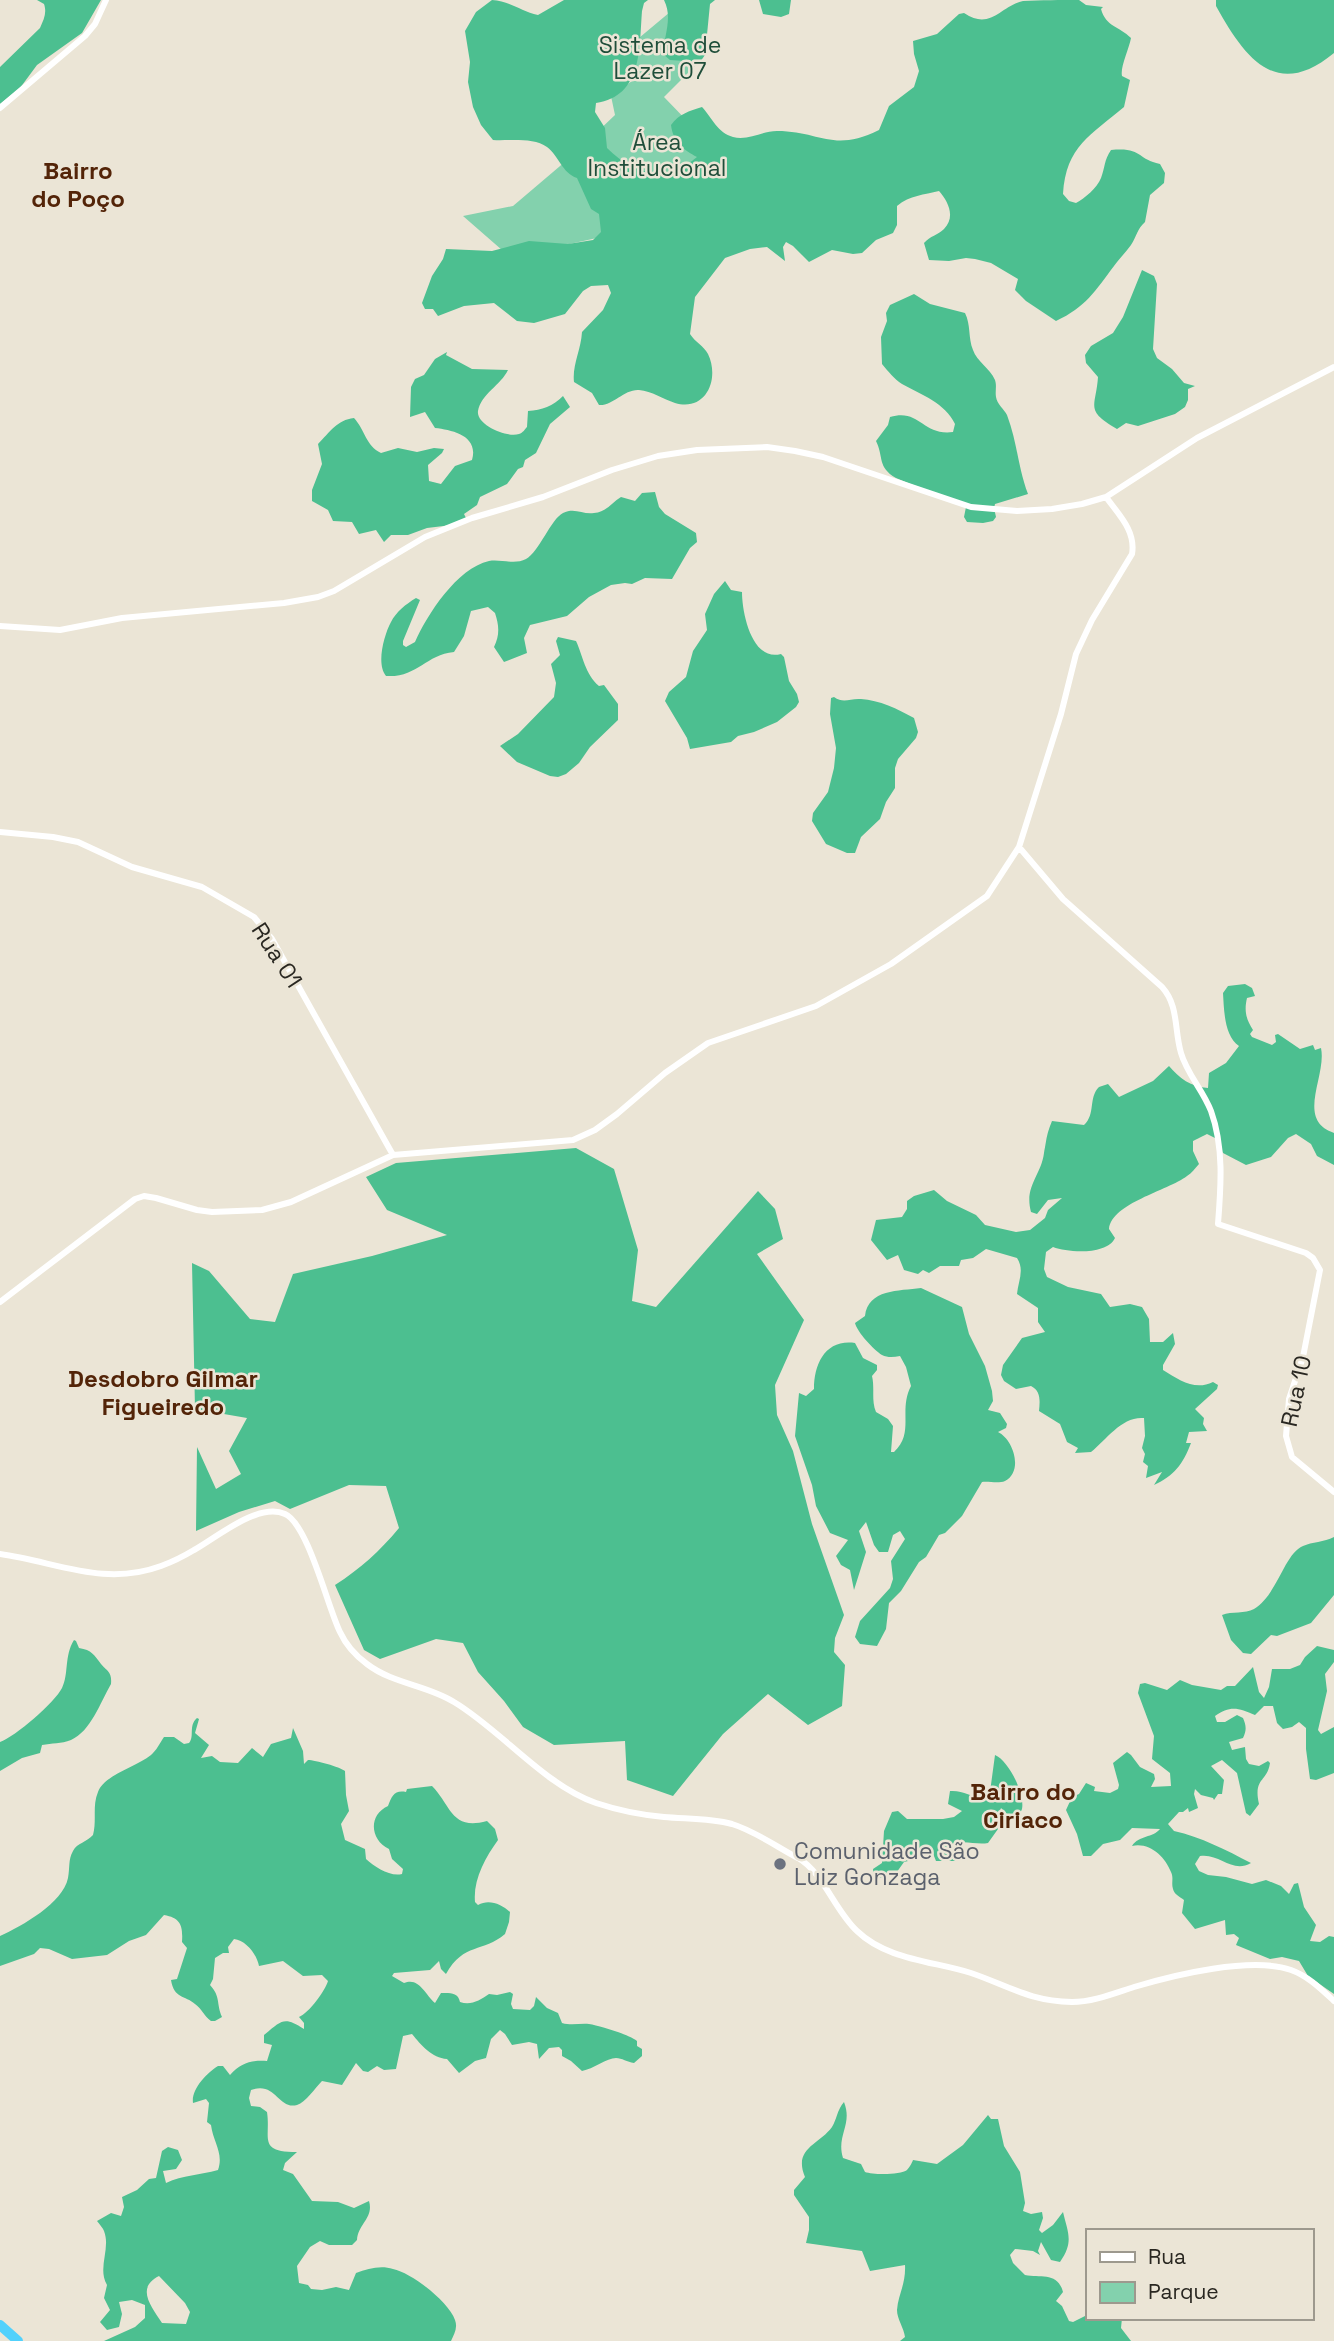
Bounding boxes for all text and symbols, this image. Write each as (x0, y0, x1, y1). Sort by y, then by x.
park label: Sistema de Lazer 07 (599, 30, 721, 86)
park label: Área Institucional (587, 127, 727, 183)
district label: Bairro do Poço (31, 155, 125, 214)
street label: Rua 01 (245, 917, 309, 993)
street label: Rua 10 (1274, 1353, 1318, 1429)
district label: Desdobro Gilmar Figueiredo (68, 1363, 258, 1422)
district label: Bairro do Ciriaco (970, 1776, 1076, 1835)
place label: Comunidade São Luiz Gonzaga (794, 1836, 980, 1892)
marker: Comunidade São Luiz Gonzaga (772, 1856, 788, 1872)
legend (1086, 2229, 1313, 2320)
text: Rua (1148, 2243, 1186, 2270)
text: Parque (1148, 2278, 1219, 2305)

